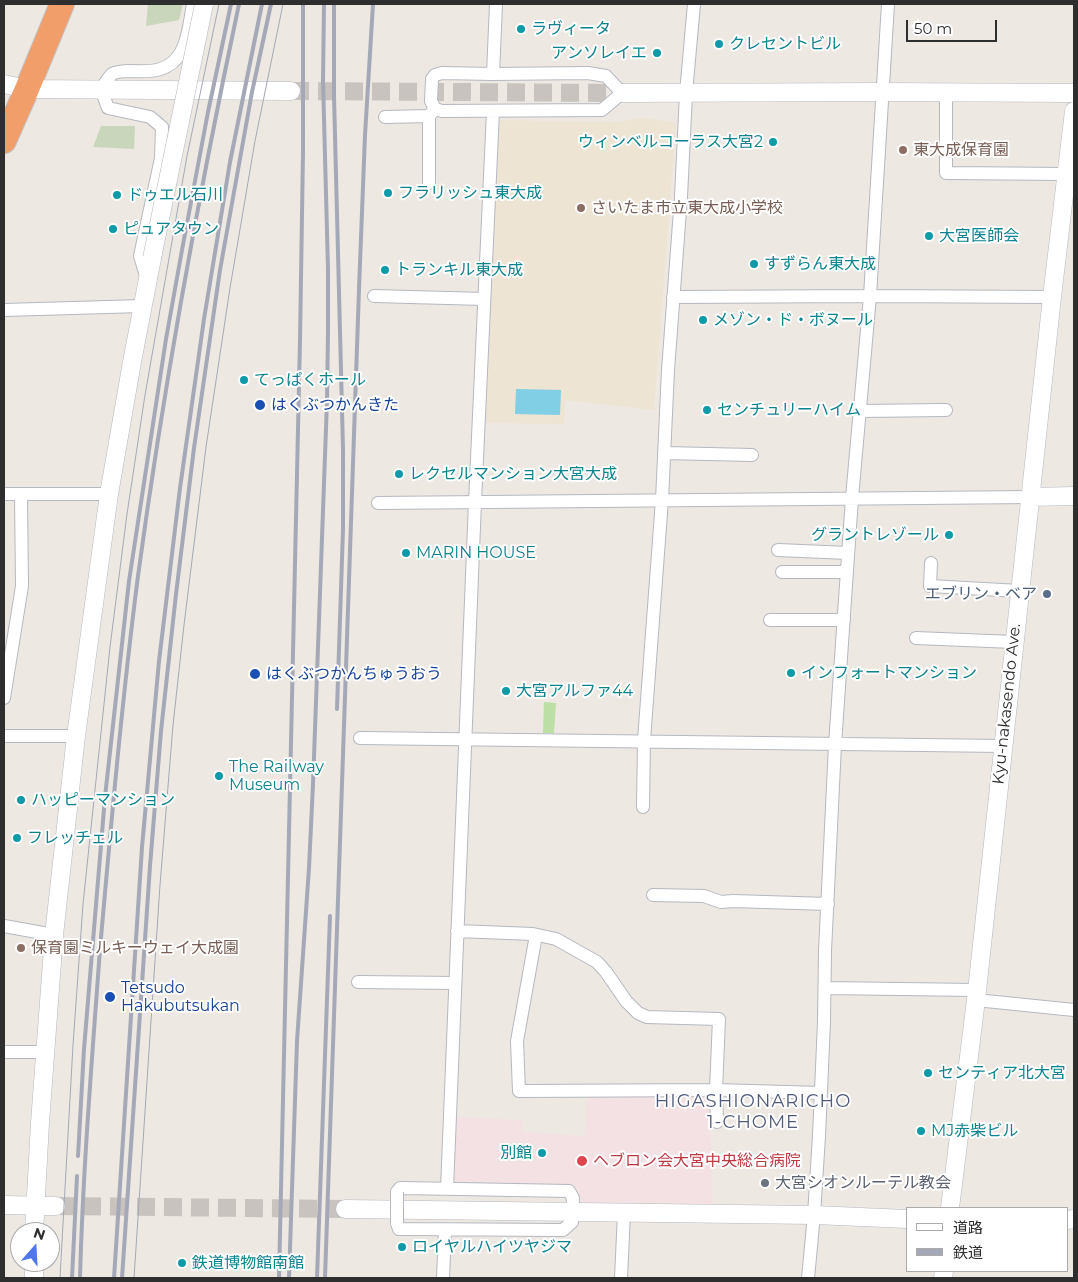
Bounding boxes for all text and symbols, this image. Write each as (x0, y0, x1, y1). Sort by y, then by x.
scale bar (908, 10, 999, 42)
place label: ラヴィータ (531, 19, 611, 39)
text: 50 m (914, 19, 952, 38)
marker: ラヴィータ (515, 23, 527, 35)
place label: クレセントビル (729, 34, 841, 54)
marker: クレセントビル (713, 38, 725, 50)
place label: アンソレイエ (551, 43, 647, 63)
marker: アンソレイエ (651, 47, 663, 59)
place label: ウィンベルコーラス大宮2 (578, 132, 763, 152)
marker: ウィンベルコーラス大宮2 (767, 136, 779, 148)
place label: 東大成保育園 (913, 140, 1009, 160)
marker: 東大成保育園 (897, 144, 909, 156)
place label: フラリッシュ東大成 (398, 183, 542, 203)
place label: ドゥエル石川 (127, 185, 223, 205)
marker: フラリッシュ東大成 (382, 187, 394, 199)
marker: ドゥエル石川 (111, 189, 123, 201)
place label: さいたま市立東大成小学校 (591, 198, 783, 218)
marker: さいたま市立東大成小学校 (575, 202, 587, 214)
place label: ピュアタウン (123, 219, 219, 239)
marker: ピュアタウン (107, 223, 119, 235)
place label: 大宮医師会 (939, 226, 1019, 246)
marker: 大宮医師会 (923, 230, 935, 242)
place label: すずらん東大成 (764, 254, 876, 274)
marker: すずらん東大成 (748, 258, 760, 270)
place label: トランキル東大成 (395, 260, 523, 280)
marker: トランキル東大成 (379, 264, 391, 276)
place label: メゾン・ド・ボヌール (713, 310, 873, 330)
marker: メゾン・ド・ボヌール (697, 314, 709, 326)
place label: てっぱくホール (254, 370, 366, 390)
marker: てっぱくホール (238, 374, 250, 386)
place label: はくぶつかんきた (271, 395, 399, 415)
marker: はくぶつかんきた (253, 398, 267, 412)
place label: センチュリーハイム (717, 400, 861, 420)
marker: センチュリーハイム (701, 404, 713, 416)
place label: レクセルマンション大宮大成 (409, 464, 617, 484)
marker: レクセルマンション大宮大成 (393, 468, 405, 480)
place label: グラントレゾール (811, 525, 939, 545)
marker: グラントレゾール (943, 529, 955, 541)
place label: MARIN HOUSE (416, 543, 536, 563)
marker: MARIN HOUSE (400, 547, 412, 559)
place label: エブリン・ベア (925, 584, 1037, 604)
marker: エブリン・ベア (1041, 588, 1053, 600)
street label: Kyu-nakasendo Ave. (989, 622, 1025, 786)
place label: インフォートマンション (801, 663, 977, 683)
place label: はくぶつかんちゅうおう (266, 664, 442, 684)
marker: はくぶつかんちゅうおう (248, 667, 262, 681)
marker: インフォートマンション (785, 667, 797, 679)
place label: 大宮アルファ44 (516, 681, 633, 701)
marker: 大宮アルファ44 (500, 685, 512, 697)
place label: The Railway Museum (229, 757, 324, 795)
marker: The Railway Museum (213, 770, 225, 782)
place label: ハッピーマンション (31, 790, 175, 810)
marker: ハッピーマンション (15, 794, 27, 806)
place label: フレッチェル (27, 828, 123, 848)
marker: フレッチェル (11, 832, 23, 844)
place label: 保育園ミルキーウェイ大成園 (31, 938, 239, 958)
marker: 保育園ミルキーウェイ大成園 (15, 942, 27, 954)
place label: Tetsudo Hakubutsukan (121, 978, 240, 1016)
marker: Tetsudo Hakubutsukan (103, 990, 117, 1004)
place label: センティア北大宮 (938, 1063, 1066, 1083)
marker: センティア北大宮 (922, 1067, 934, 1079)
district label: HIGASHIONARICHO 1-CHOME (653, 1091, 853, 1134)
place label: MJ赤柴ビル (931, 1121, 1018, 1141)
marker: MJ赤柴ビル (915, 1125, 927, 1137)
place label: 別館 (500, 1143, 532, 1163)
marker: 別館 (536, 1147, 548, 1159)
place label: ヘブロン会大宮中央総合病院 (593, 1151, 801, 1171)
marker: ヘブロン会大宮中央総合病院 (575, 1154, 589, 1168)
place label: 大宮シオンルーテル教会 (775, 1173, 951, 1193)
marker: 大宮シオンルーテル教会 (759, 1177, 771, 1189)
legend (906, 1207, 1068, 1272)
text: 道路 (953, 1218, 983, 1237)
north arrow (10, 1222, 60, 1272)
text: N (31, 1223, 48, 1244)
place label: ロイヤルハイツヤジマ (412, 1237, 572, 1257)
marker: ロイヤルハイツヤジマ (396, 1241, 408, 1253)
text: 鉄道 (953, 1243, 983, 1262)
place label: 鉄道博物館南館 (192, 1253, 304, 1273)
marker: 鉄道博物館南館 (176, 1257, 188, 1269)

